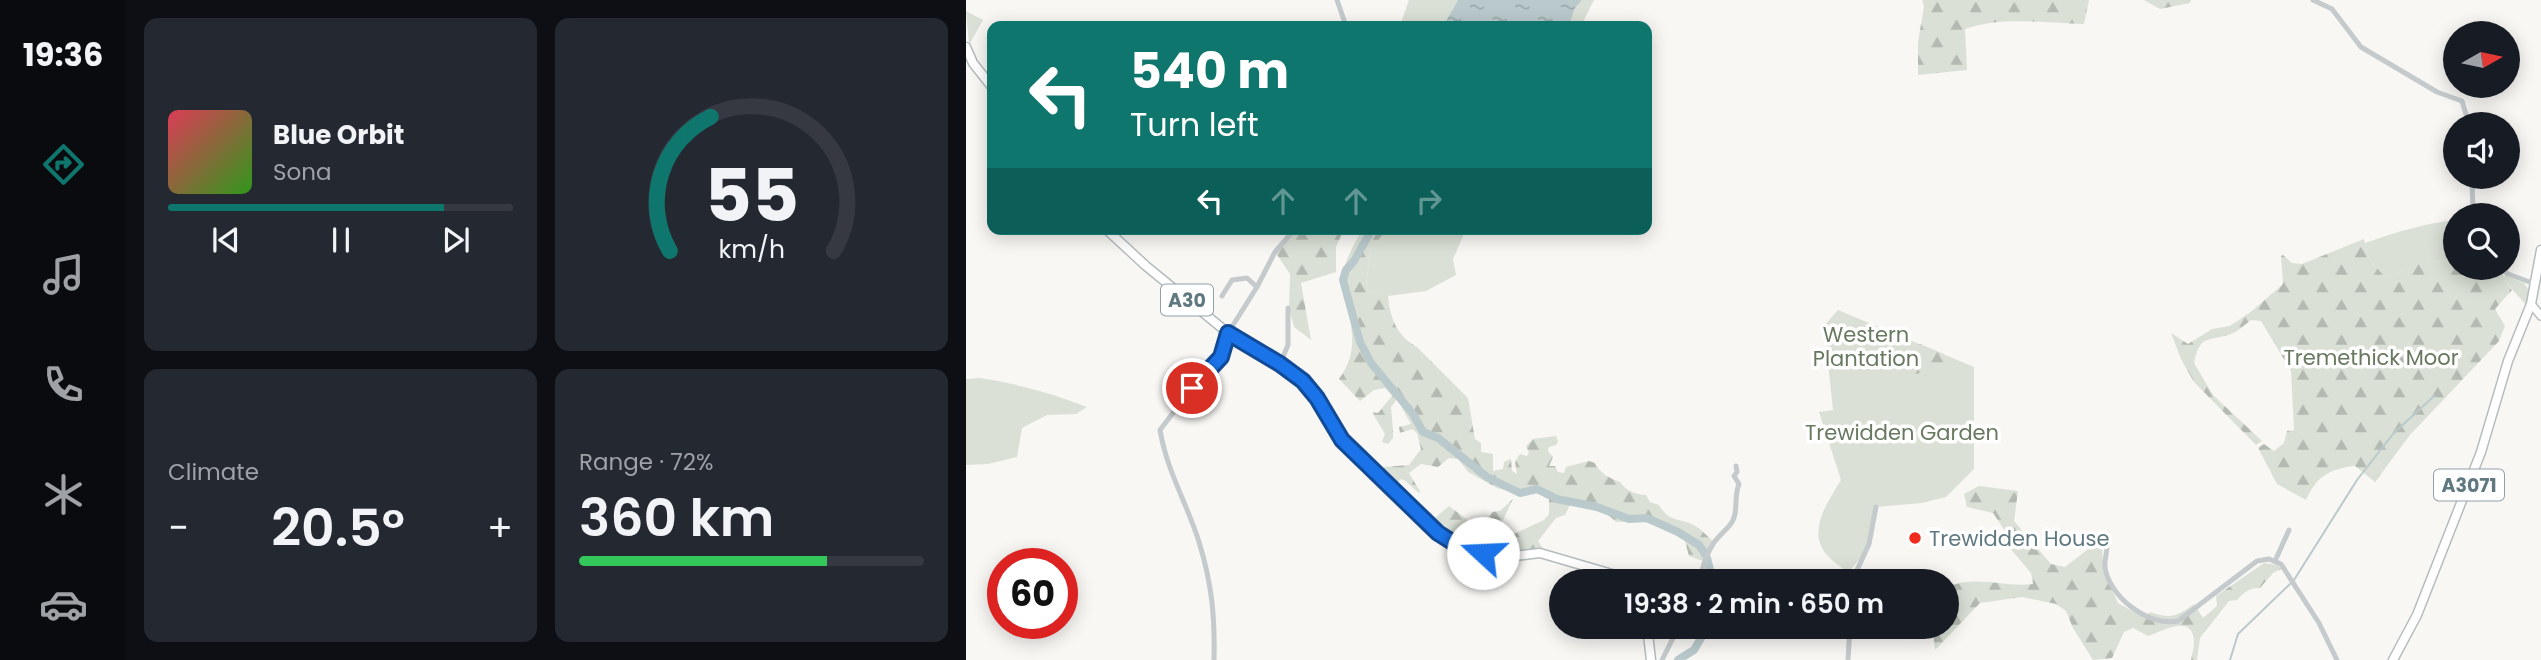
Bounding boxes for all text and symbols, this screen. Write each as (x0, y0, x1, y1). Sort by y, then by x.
north arrow (2443, 21, 2520, 98)
map controls (2443, 21, 2520, 280)
text: 19:36 (23, 32, 103, 77)
text: 540 m (1130, 37, 1289, 105)
icon: left (1015, 49, 1106, 140)
text: Turn left (1130, 102, 1259, 147)
button: sound (2443, 112, 2520, 189)
text: Blue Orbit (273, 117, 404, 153)
icon: directions (39, 140, 88, 189)
text: 55 (704, 145, 799, 246)
text: Sona (273, 156, 332, 188)
icon: left (1191, 182, 1229, 220)
icon: ahead (1264, 182, 1302, 220)
icon: ahead (1337, 182, 1375, 220)
icon: right (1410, 182, 1448, 220)
button: search (2443, 203, 2520, 280)
icon: previous (207, 221, 245, 259)
icon: pause (322, 221, 360, 259)
icon: next (437, 221, 475, 259)
text: km/h (718, 232, 785, 267)
icon: music (39, 250, 88, 299)
road number: A30 (1161, 284, 1213, 316)
park label: Western Plantation (1813, 320, 1919, 373)
park label: Tremethick Moor (2283, 343, 2459, 372)
pin (1162, 358, 1222, 418)
icon: phone (39, 360, 88, 409)
icon: arrive (1173, 369, 1211, 407)
park label: Trewidden Garden (1805, 418, 1999, 447)
text: Range · 72% (579, 446, 713, 478)
text: Climate (168, 456, 259, 488)
icon: climate (39, 470, 88, 519)
road number: A3071 (2434, 470, 2504, 500)
text: 360 km (579, 481, 774, 554)
text: 20.5° (271, 491, 405, 564)
text: − (168, 501, 189, 554)
text: + (487, 501, 513, 554)
position arrow (1446, 516, 1520, 590)
place label: Trewidden House (1929, 524, 2109, 553)
marker: Trewidden House (1907, 530, 1923, 546)
speed limit sign: 60 (987, 548, 1078, 639)
icon: car (39, 580, 88, 629)
text: 19:38 · 2 min · 650 m (1624, 586, 1884, 622)

